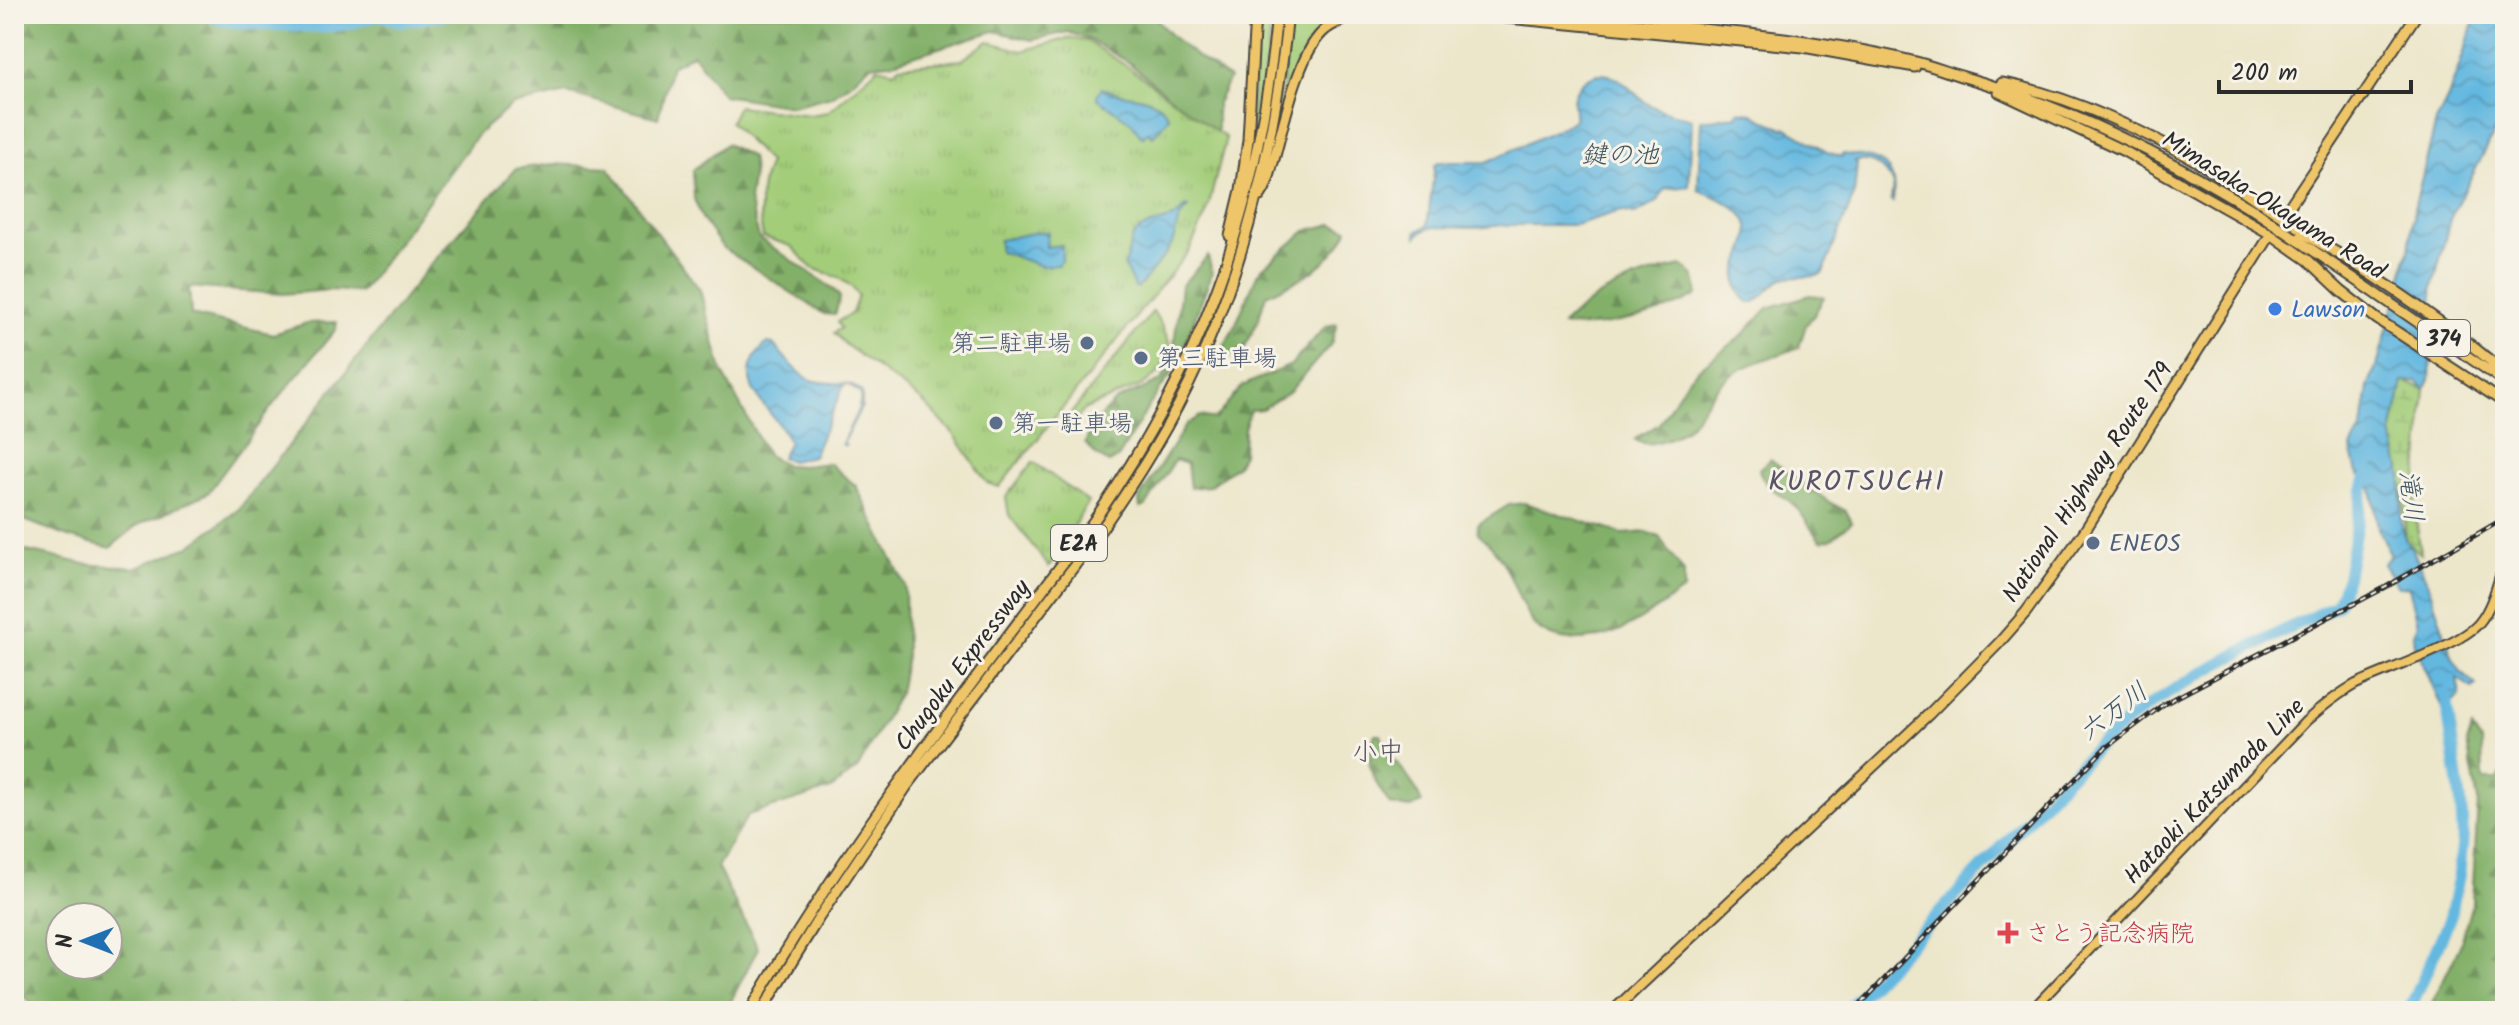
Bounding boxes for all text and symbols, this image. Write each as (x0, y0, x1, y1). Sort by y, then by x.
scale bar (2219, 44, 2411, 94)
text: 200 m (2231, 54, 2298, 93)
street label: Mimasaka-Okayama Road (2154, 121, 2394, 292)
water label: 鍵の池 (1581, 135, 1660, 177)
place label: Lawson (2291, 291, 2365, 330)
marker: Lawson (2266, 300, 2284, 318)
road number: 374 (2418, 320, 2470, 356)
place label: 第二駐車場 (951, 325, 1071, 364)
marker: 第二駐車場 (1078, 334, 1096, 352)
place label: 第三駐車場 (1157, 340, 1277, 379)
marker: 第三駐車場 (1132, 349, 1150, 367)
street label: National Highway Route 179 (1993, 354, 2184, 611)
place label: 第一駐車場 (1012, 405, 1132, 444)
marker: 第一駐車場 (987, 414, 1005, 432)
district label: KUROTSUCHI (1768, 460, 1946, 505)
water label: 滝川 (2386, 468, 2434, 525)
road number: E2A (1051, 525, 1107, 561)
place label: ENEOS (2109, 525, 2181, 564)
marker: ENEOS (2084, 534, 2102, 552)
street label: Chugoku Expressway (885, 571, 1042, 760)
water label: 六万川 (2070, 672, 2158, 753)
street label: Hataoki Katsumada Line (2115, 689, 2315, 895)
district label: 小中 (1352, 732, 1404, 774)
north arrow (44, 901, 124, 981)
place label: さとう記念病院 (2026, 915, 2194, 954)
marker: さとう記念病院 (1997, 922, 2019, 944)
text: N (49, 934, 84, 948)

